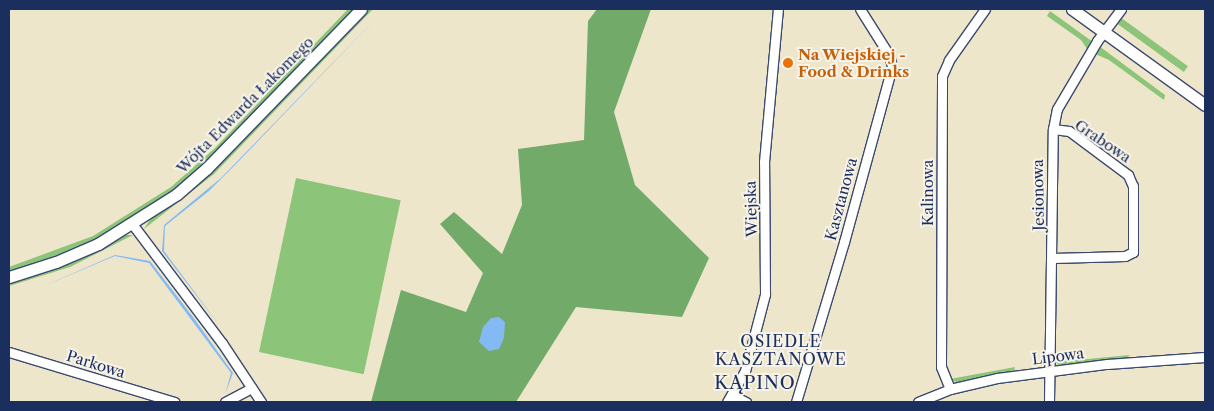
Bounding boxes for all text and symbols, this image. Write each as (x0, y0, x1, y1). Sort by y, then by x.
street label: Wójta Edwarda Łakomego (173, 33, 317, 177)
place label: Na Wiejskiej - Food & Drinks (798, 45, 909, 80)
marker: Na Wiejskiej - Food & Drinks (782, 57, 794, 69)
street label: Grabowa (1071, 116, 1135, 166)
street label: Kasztanowa (821, 156, 861, 242)
street label: Jesionowa (1028, 159, 1048, 231)
street label: Kalinowa (919, 160, 937, 226)
street label: Wiejska (741, 180, 761, 238)
district label: OSIEDLE KASZTANOWE (714, 331, 848, 369)
street label: Lipowa (1031, 344, 1085, 368)
street label: Parkowa (64, 347, 128, 381)
district label: KĄPINO (713, 372, 797, 394)

